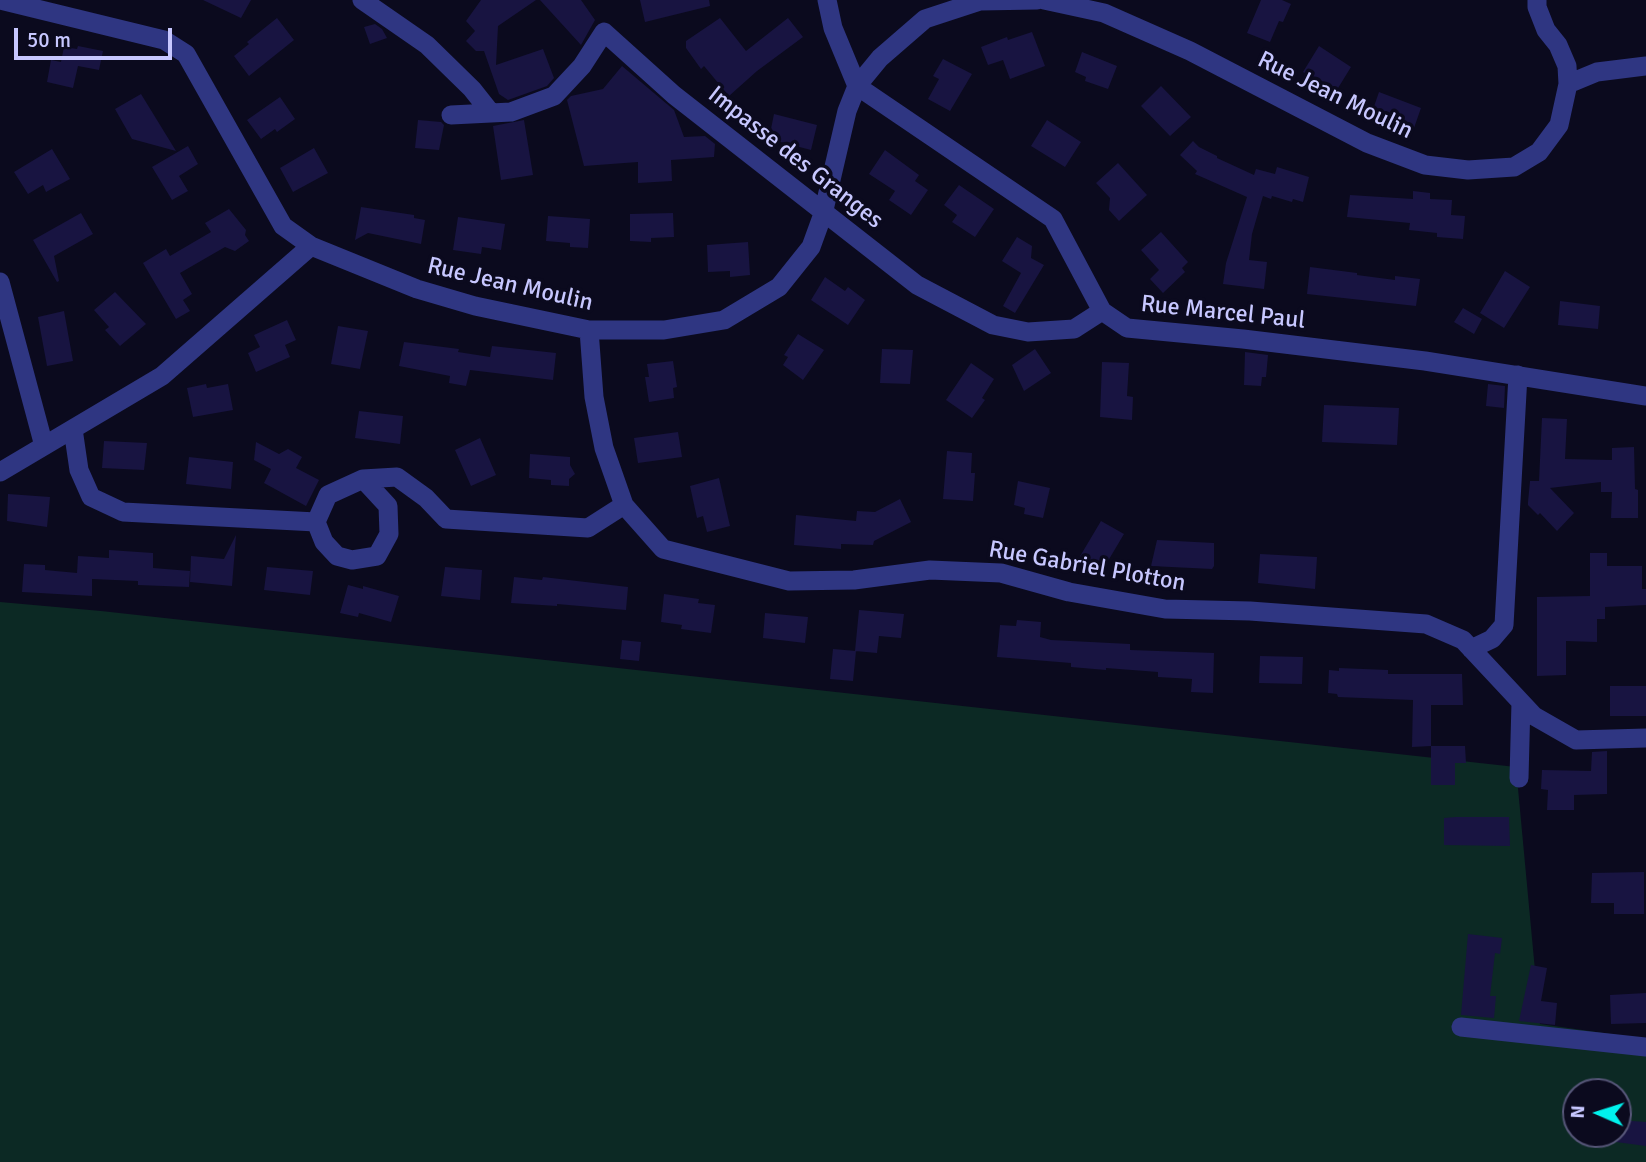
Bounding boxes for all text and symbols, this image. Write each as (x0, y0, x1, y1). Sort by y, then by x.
scale bar (18, 14, 175, 58)
text: 50 m (27, 27, 71, 53)
street label: Rue Jean Moulin (1253, 46, 1417, 146)
street label: Impasse des Granges (702, 81, 888, 235)
street label: Rue Jean Moulin (424, 252, 596, 318)
street label: Rue Marcel Paul (1139, 290, 1307, 336)
street label: Rue Gabriel Plotton (986, 536, 1188, 598)
north arrow (1562, 1078, 1632, 1148)
text: N (1566, 1105, 1590, 1119)

